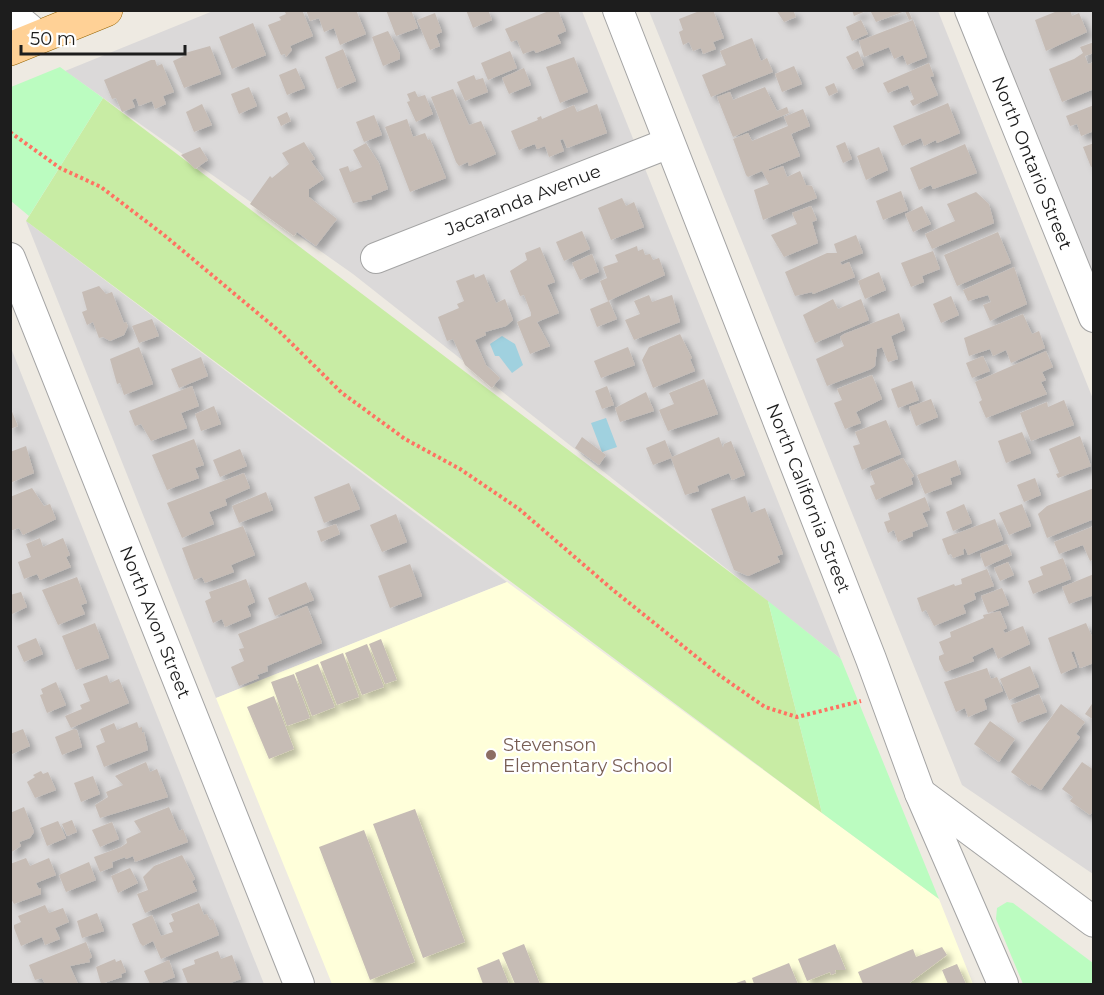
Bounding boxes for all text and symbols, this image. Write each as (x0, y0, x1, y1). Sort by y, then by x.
scale bar (21, 18, 184, 56)
text: 50 m (30, 28, 76, 50)
street label: North Ontario Street (987, 73, 1077, 253)
street label: Jacaranda Avenue (441, 160, 604, 241)
street label: North California Street (761, 400, 855, 596)
street label: North Avon Street (115, 543, 195, 702)
place label: Stevenson Elementary School (503, 734, 673, 777)
marker: Stevenson Elementary School (484, 748, 498, 762)

